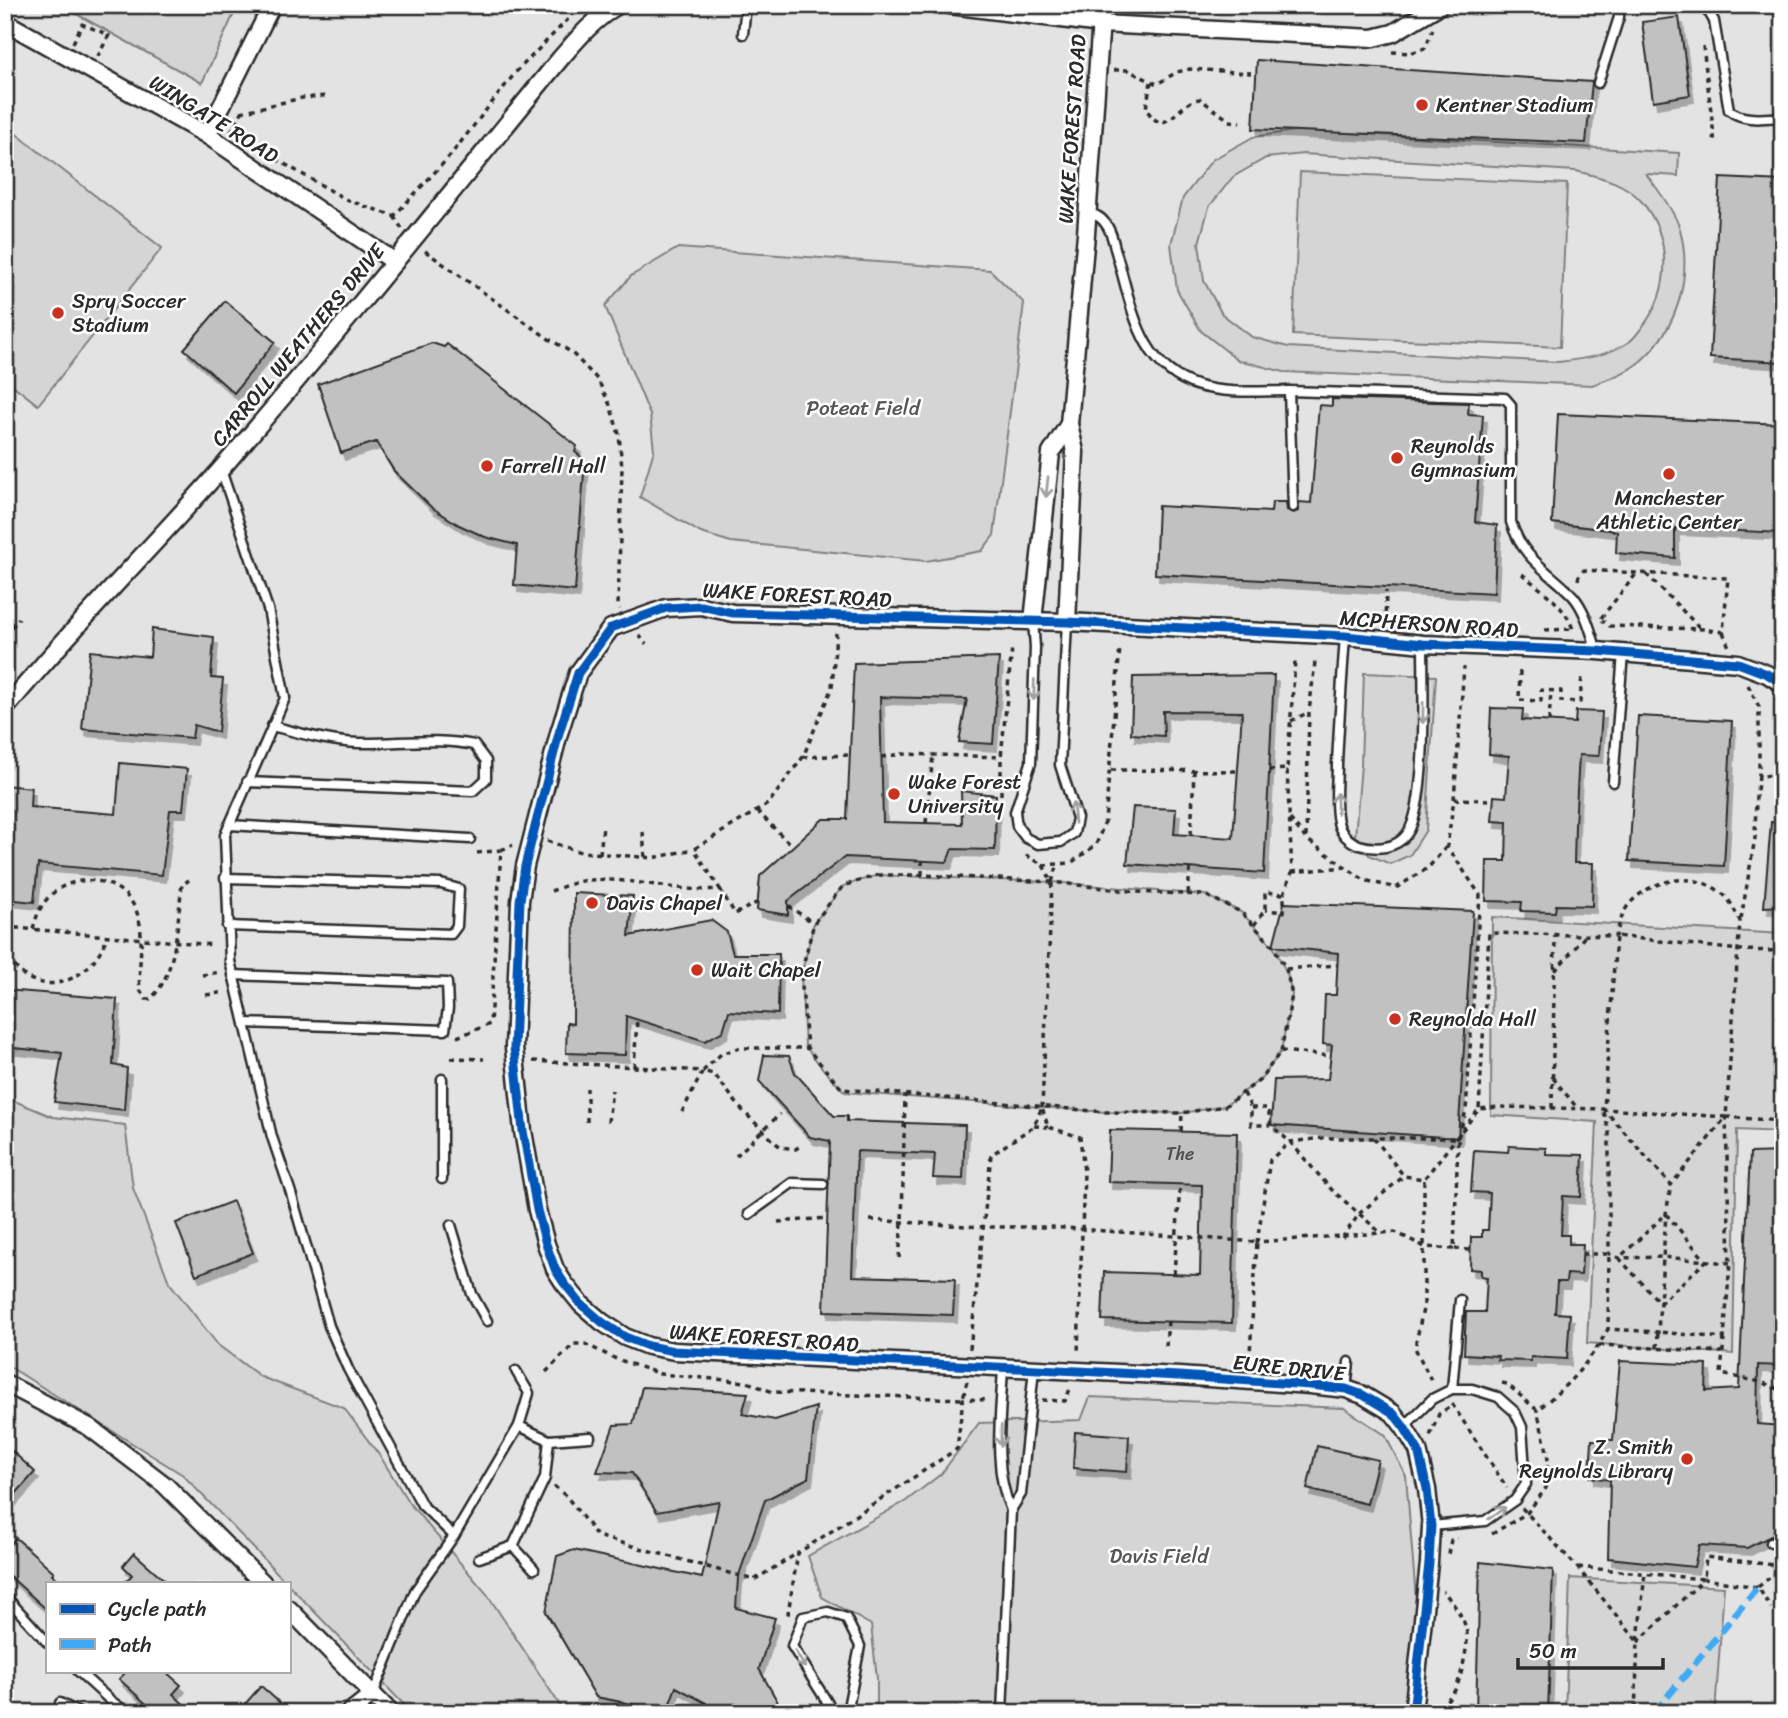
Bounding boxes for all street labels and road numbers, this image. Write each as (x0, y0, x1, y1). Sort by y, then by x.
street label: WAKE FOREST ROAD (1046, 33, 1098, 225)
street label: WINGATE ROAD (141, 64, 287, 174)
street label: CARROLL WEATHERS DRIVE (201, 234, 396, 455)
street label: WAKE FOREST ROAD (702, 571, 893, 619)
street label: MCPHERSON ROAD (1338, 599, 1520, 649)
street label: WAKE FOREST ROAD (668, 1312, 860, 1364)
street label: EURE DRIVE (1231, 1343, 1348, 1393)

